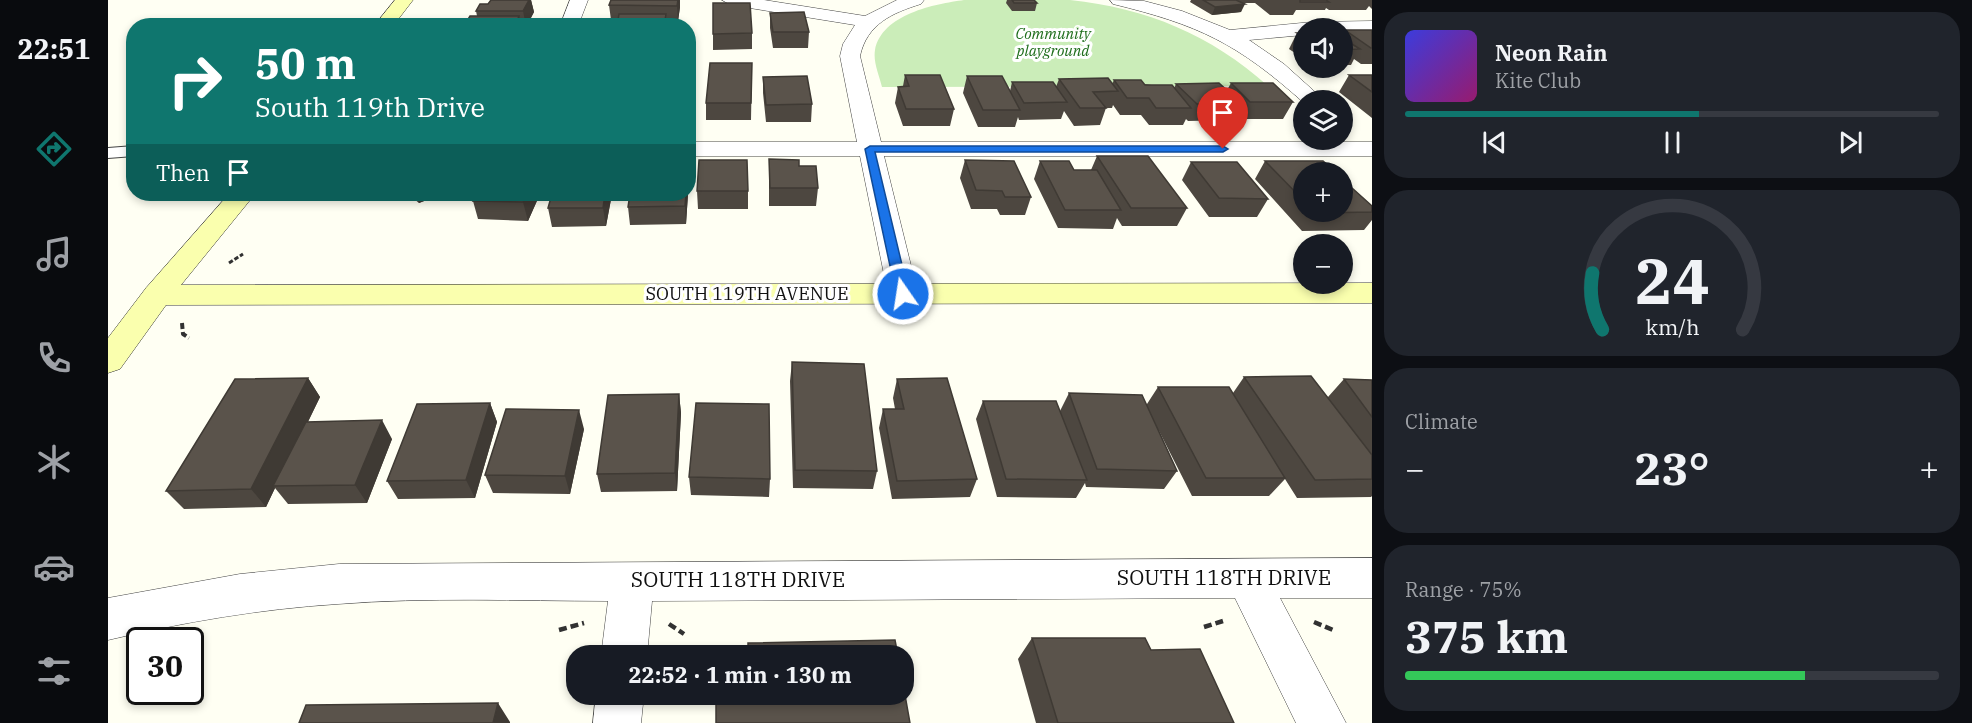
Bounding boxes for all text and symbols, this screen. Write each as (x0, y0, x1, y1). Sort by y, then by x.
map controls (1293, 18, 1353, 294)
button: sound (1293, 18, 1353, 78)
park label: Community playground (1015, 24, 1092, 60)
text: 22:51 (18, 31, 90, 66)
text: 50 m (255, 36, 356, 91)
text: Neon Rain (1495, 38, 1608, 67)
icon: right (156, 42, 234, 120)
text: Kite Club (1495, 67, 1581, 94)
pin (1197, 87, 1248, 149)
text: South 119th Drive (255, 89, 485, 124)
button: layers (1293, 90, 1353, 150)
icon: arrive (1206, 96, 1239, 129)
icon: previous (1478, 126, 1511, 159)
icon: pause (1656, 126, 1689, 159)
icon: next (1834, 126, 1867, 159)
icon: directions (33, 128, 75, 170)
icon: arrive (222, 156, 255, 189)
text: Then (156, 158, 210, 187)
button: + (1293, 162, 1353, 222)
icon: music (33, 233, 75, 275)
button: − (1293, 234, 1353, 294)
text: 24 (1635, 240, 1709, 321)
position arrow (871, 262, 935, 326)
street label: SOUTH 119TH AVENUE (646, 282, 848, 305)
text: km/h (1645, 313, 1699, 341)
icon: phone (33, 337, 75, 379)
text: Climate (1405, 408, 1478, 435)
text: 23° (1634, 439, 1710, 497)
icon: climate (33, 441, 75, 483)
text: − (1405, 447, 1425, 490)
text: + (1919, 447, 1939, 490)
icon: car (33, 546, 75, 588)
street label: SOUTH 118TH DRIVE (1117, 563, 1331, 591)
street label: SOUTH 118TH DRIVE (631, 565, 845, 593)
text: Range · 75% (1405, 576, 1522, 603)
text: 375 km (1405, 607, 1568, 665)
speed limit sign: 30 (126, 627, 204, 705)
icon: filters (33, 650, 75, 692)
text: 22:52 · 1 min · 130 m (628, 660, 852, 689)

